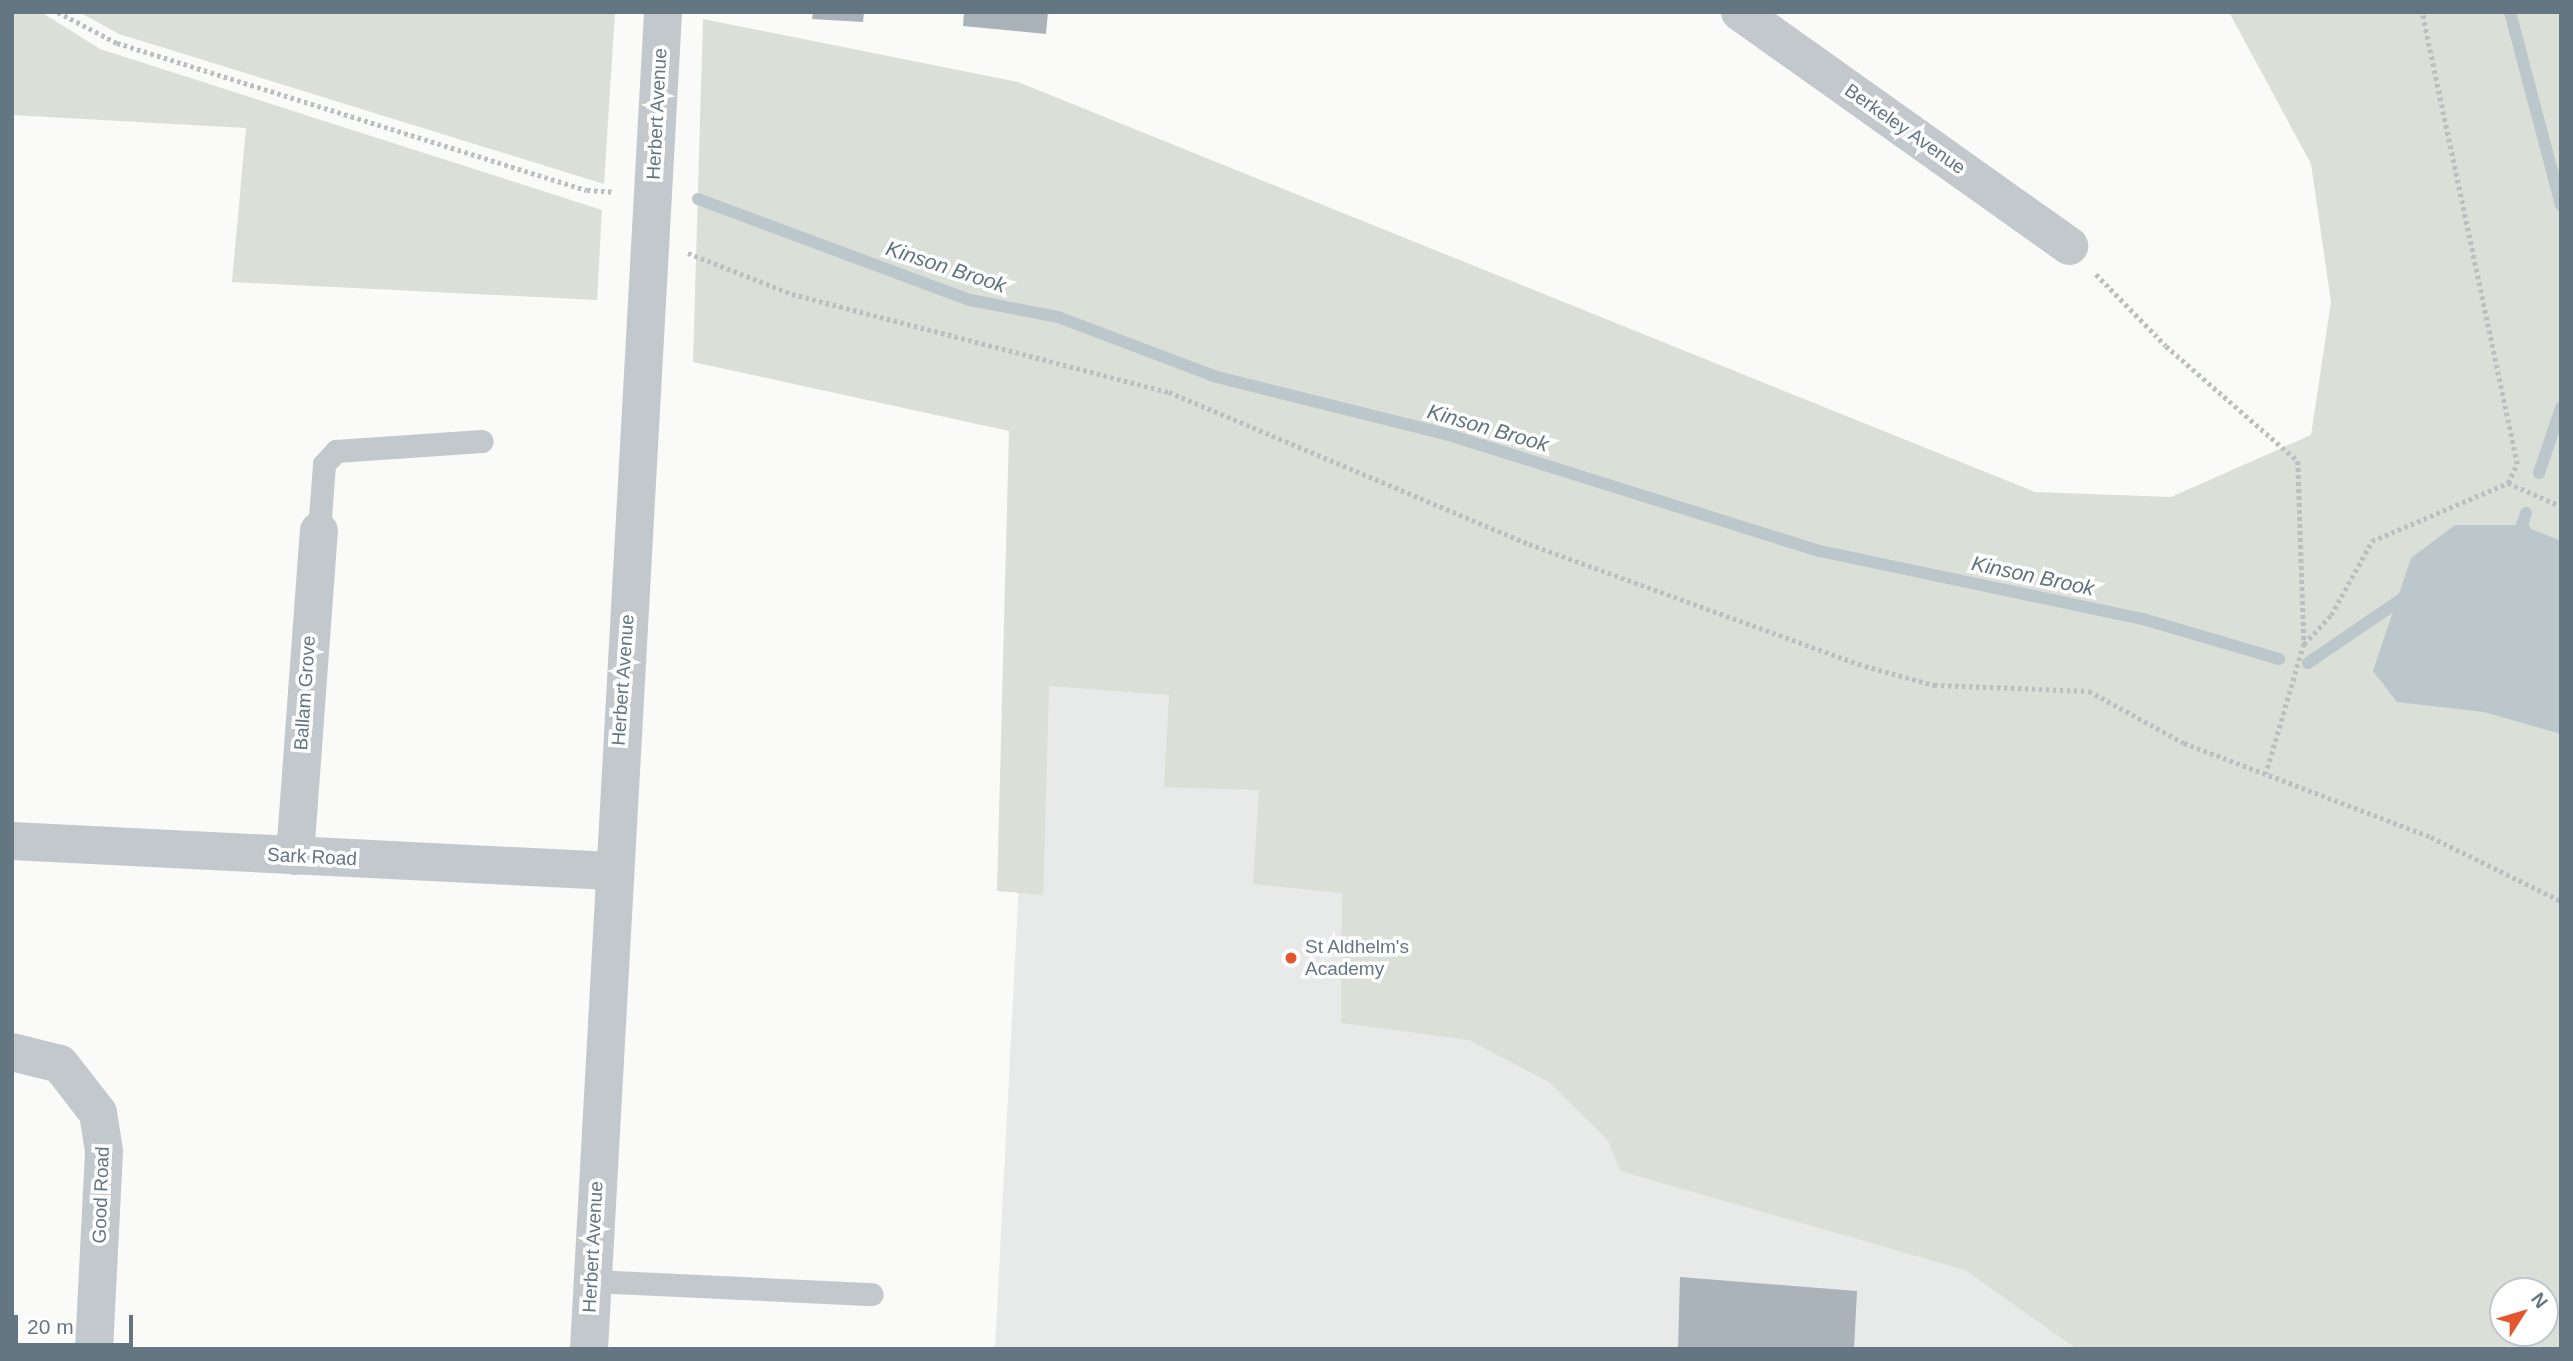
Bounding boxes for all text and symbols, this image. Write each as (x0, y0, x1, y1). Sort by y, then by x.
street label: Herbert Avenue (642, 47, 672, 181)
street label: Berkeley Avenue (1840, 79, 1970, 179)
water label: Kinson Brook (883, 236, 1009, 298)
water label: Kinson Brook (1424, 399, 1552, 457)
water label: Kinson Brook (1969, 551, 2097, 601)
street label: Herbert Avenue (607, 613, 639, 747)
street label: Ballam Grove (290, 635, 320, 751)
street label: Sark Road (267, 843, 357, 871)
place label: St Aldhelm's Academy (1305, 936, 1410, 980)
marker: St Aldhelm's Academy (1283, 950, 1299, 966)
street label: Good Road (88, 1146, 114, 1244)
street label: Herbert Avenue (578, 1180, 608, 1314)
north arrow (2489, 1277, 2559, 1347)
text: N (2527, 1288, 2552, 1312)
scale bar (18, 1302, 136, 1346)
text: 20 m (27, 1315, 74, 1338)

